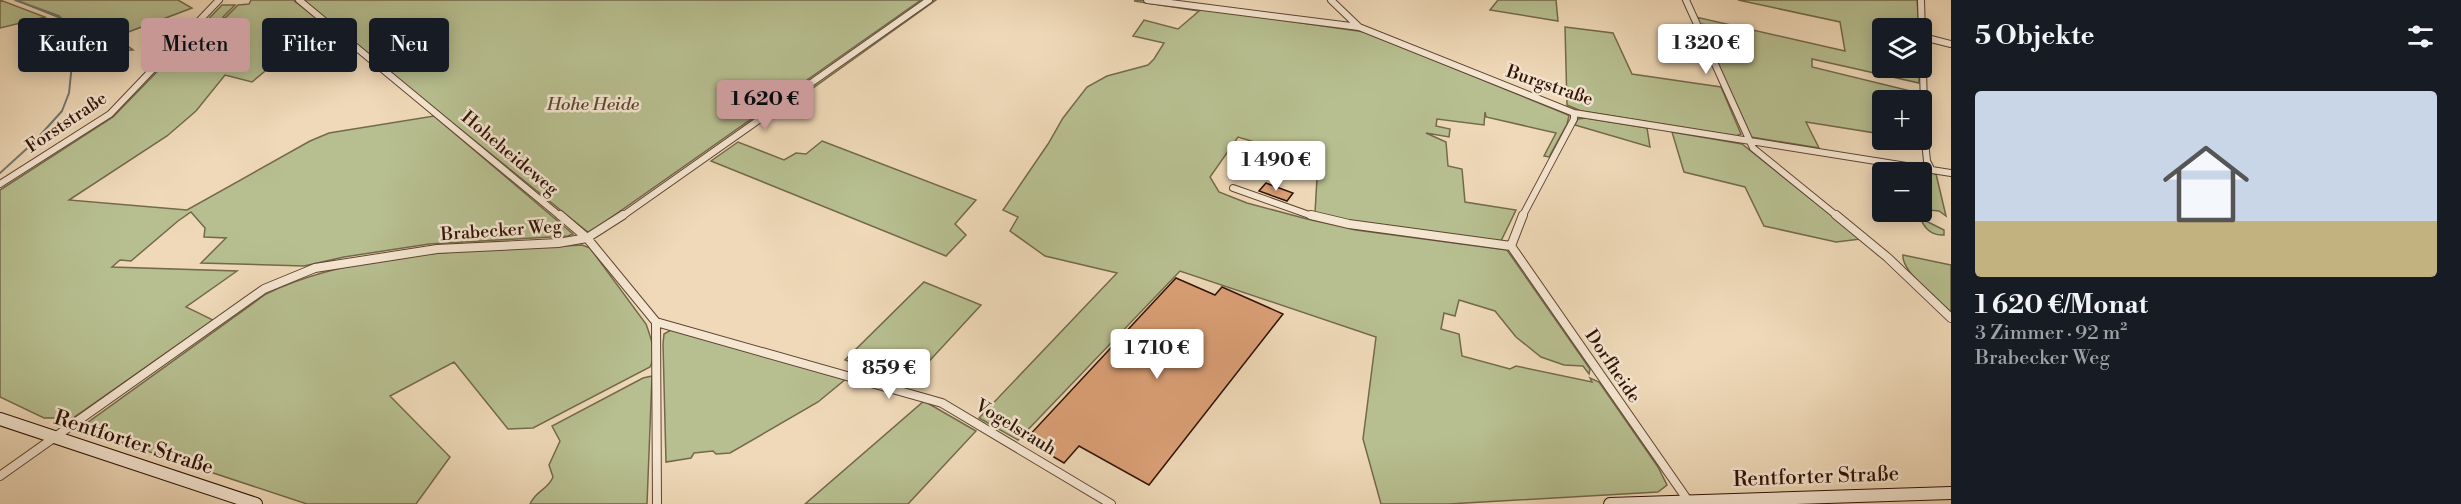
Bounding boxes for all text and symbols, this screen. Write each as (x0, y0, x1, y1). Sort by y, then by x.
chip: Kaufen (18, 18, 129, 72)
chip: Mieten (141, 18, 250, 72)
chip: Filter (262, 18, 357, 72)
chip: Neu (369, 18, 449, 72)
map controls (1872, 18, 1932, 222)
button: layers (1872, 18, 1932, 78)
text: 5 Objekte (1975, 20, 2095, 52)
icon: filters (2404, 20, 2437, 53)
pin: 1 320 € (1651, 24, 1761, 75)
text: 1 320 € (1672, 31, 1740, 56)
street label: Burgstraße (1502, 60, 1596, 111)
pin: 1 620 € (710, 80, 820, 131)
street label: Forststraße (21, 87, 111, 158)
text: 1 620 € (731, 87, 799, 112)
button: + (1872, 90, 1932, 150)
park label: Hohe Heide (546, 93, 640, 116)
street label: Hoheheideweg (456, 106, 564, 201)
icon: home (2152, 130, 2260, 238)
pin: 1 490 € (1221, 141, 1331, 192)
text: 1 490 € (1241, 148, 1311, 173)
button: − (1872, 162, 1932, 222)
street label: Brabecker Weg (439, 215, 563, 246)
text: 1 620 €/Monat (1975, 289, 2148, 321)
text: 3 Zimmer · 92 m² (1975, 321, 2127, 346)
street label: Dorfheide (1580, 325, 1646, 407)
pin: 1 710 € (1102, 329, 1212, 380)
text: 1 710 € (1125, 336, 1189, 361)
text: Brabecker Weg (1975, 346, 2110, 371)
pin: 859 € (847, 349, 931, 400)
text: 859 € (862, 356, 916, 381)
street label: Vogelsrauh (970, 394, 1061, 461)
street label: Rentforter Straße (51, 405, 217, 481)
street label: Rentforter Straße (1732, 461, 1900, 493)

